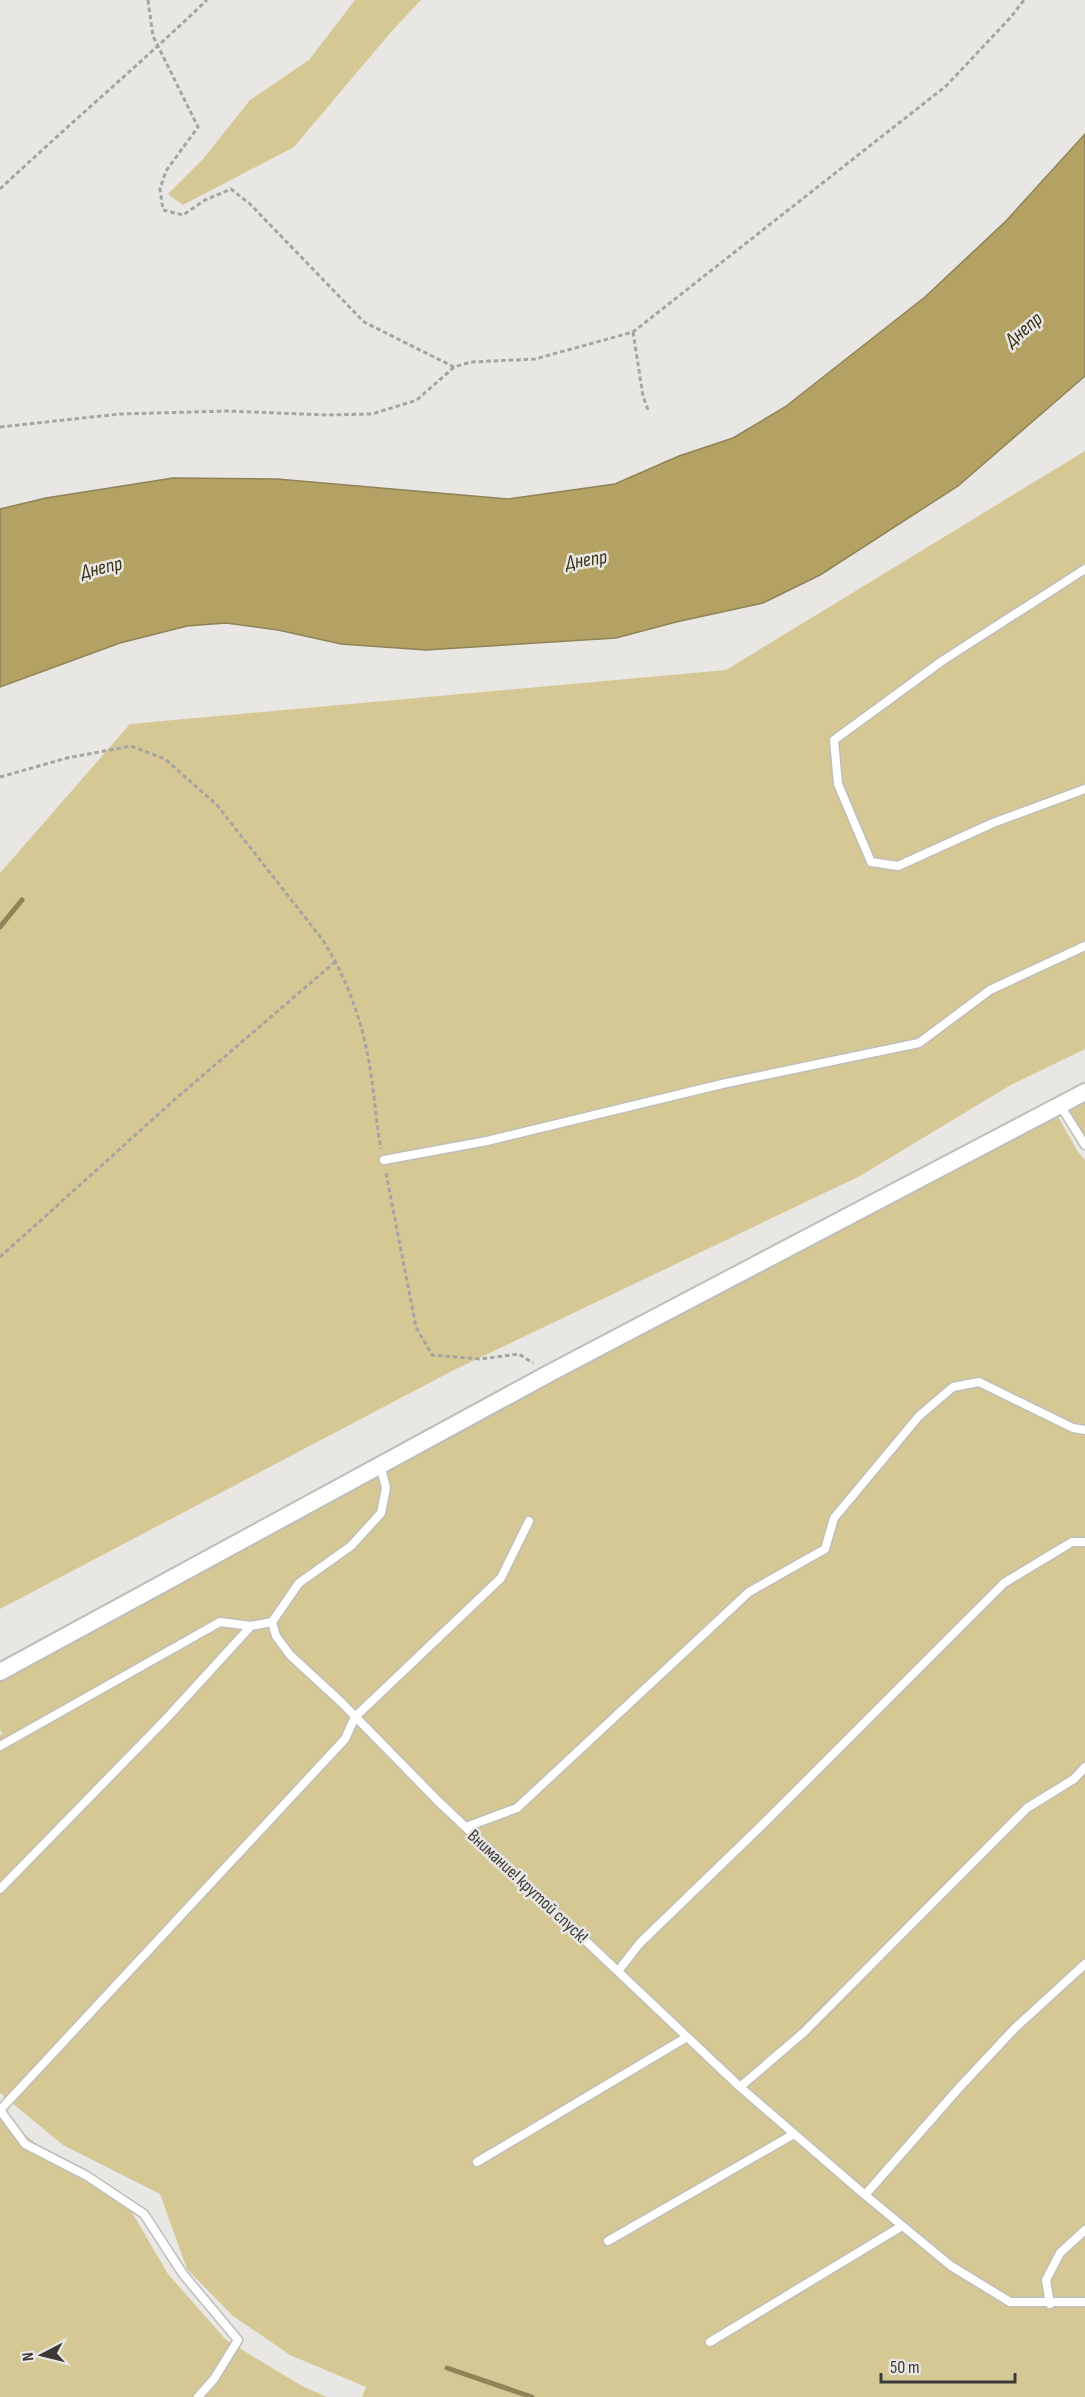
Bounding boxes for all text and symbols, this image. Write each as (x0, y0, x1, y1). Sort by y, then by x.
water label: Днепр (999, 307, 1047, 353)
water label: Днепр (563, 545, 609, 575)
water label: Днепр (77, 552, 124, 585)
street label: Внимание! крутой спуск! (463, 1825, 592, 1948)
north arrow (12, 2325, 72, 2385)
scale bar (881, 2346, 1014, 2384)
text: N (19, 2351, 39, 2362)
text: 50 m (890, 2357, 920, 2378)

